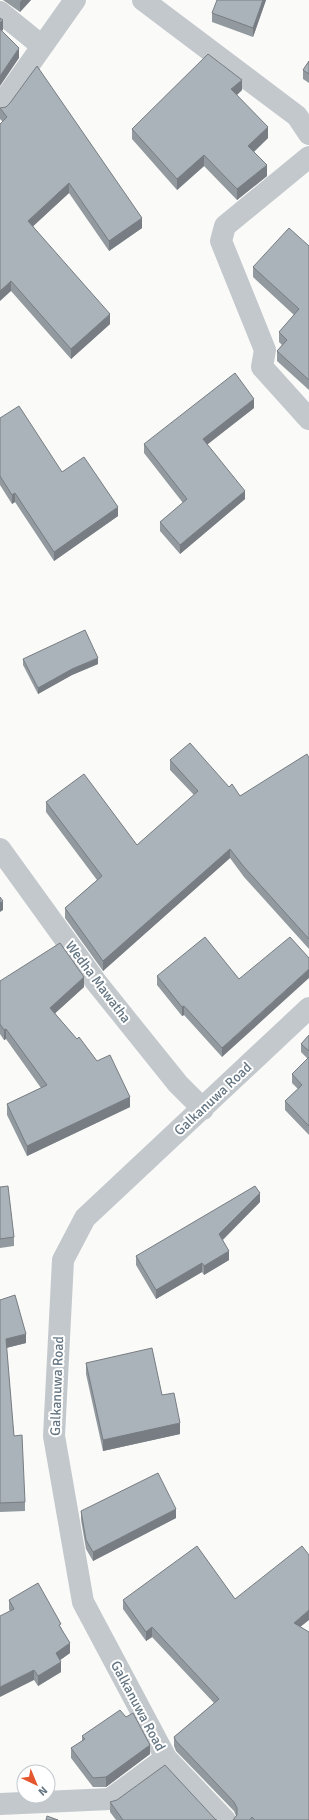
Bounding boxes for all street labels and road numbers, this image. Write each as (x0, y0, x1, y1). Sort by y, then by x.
street label: Wedha Mawatha (62, 938, 134, 1026)
street label: Galkanuwa Road (171, 1059, 255, 1139)
street label: Galkanuwa Road (47, 1336, 67, 1436)
street label: Galkanuwa Road (107, 1658, 169, 1754)

